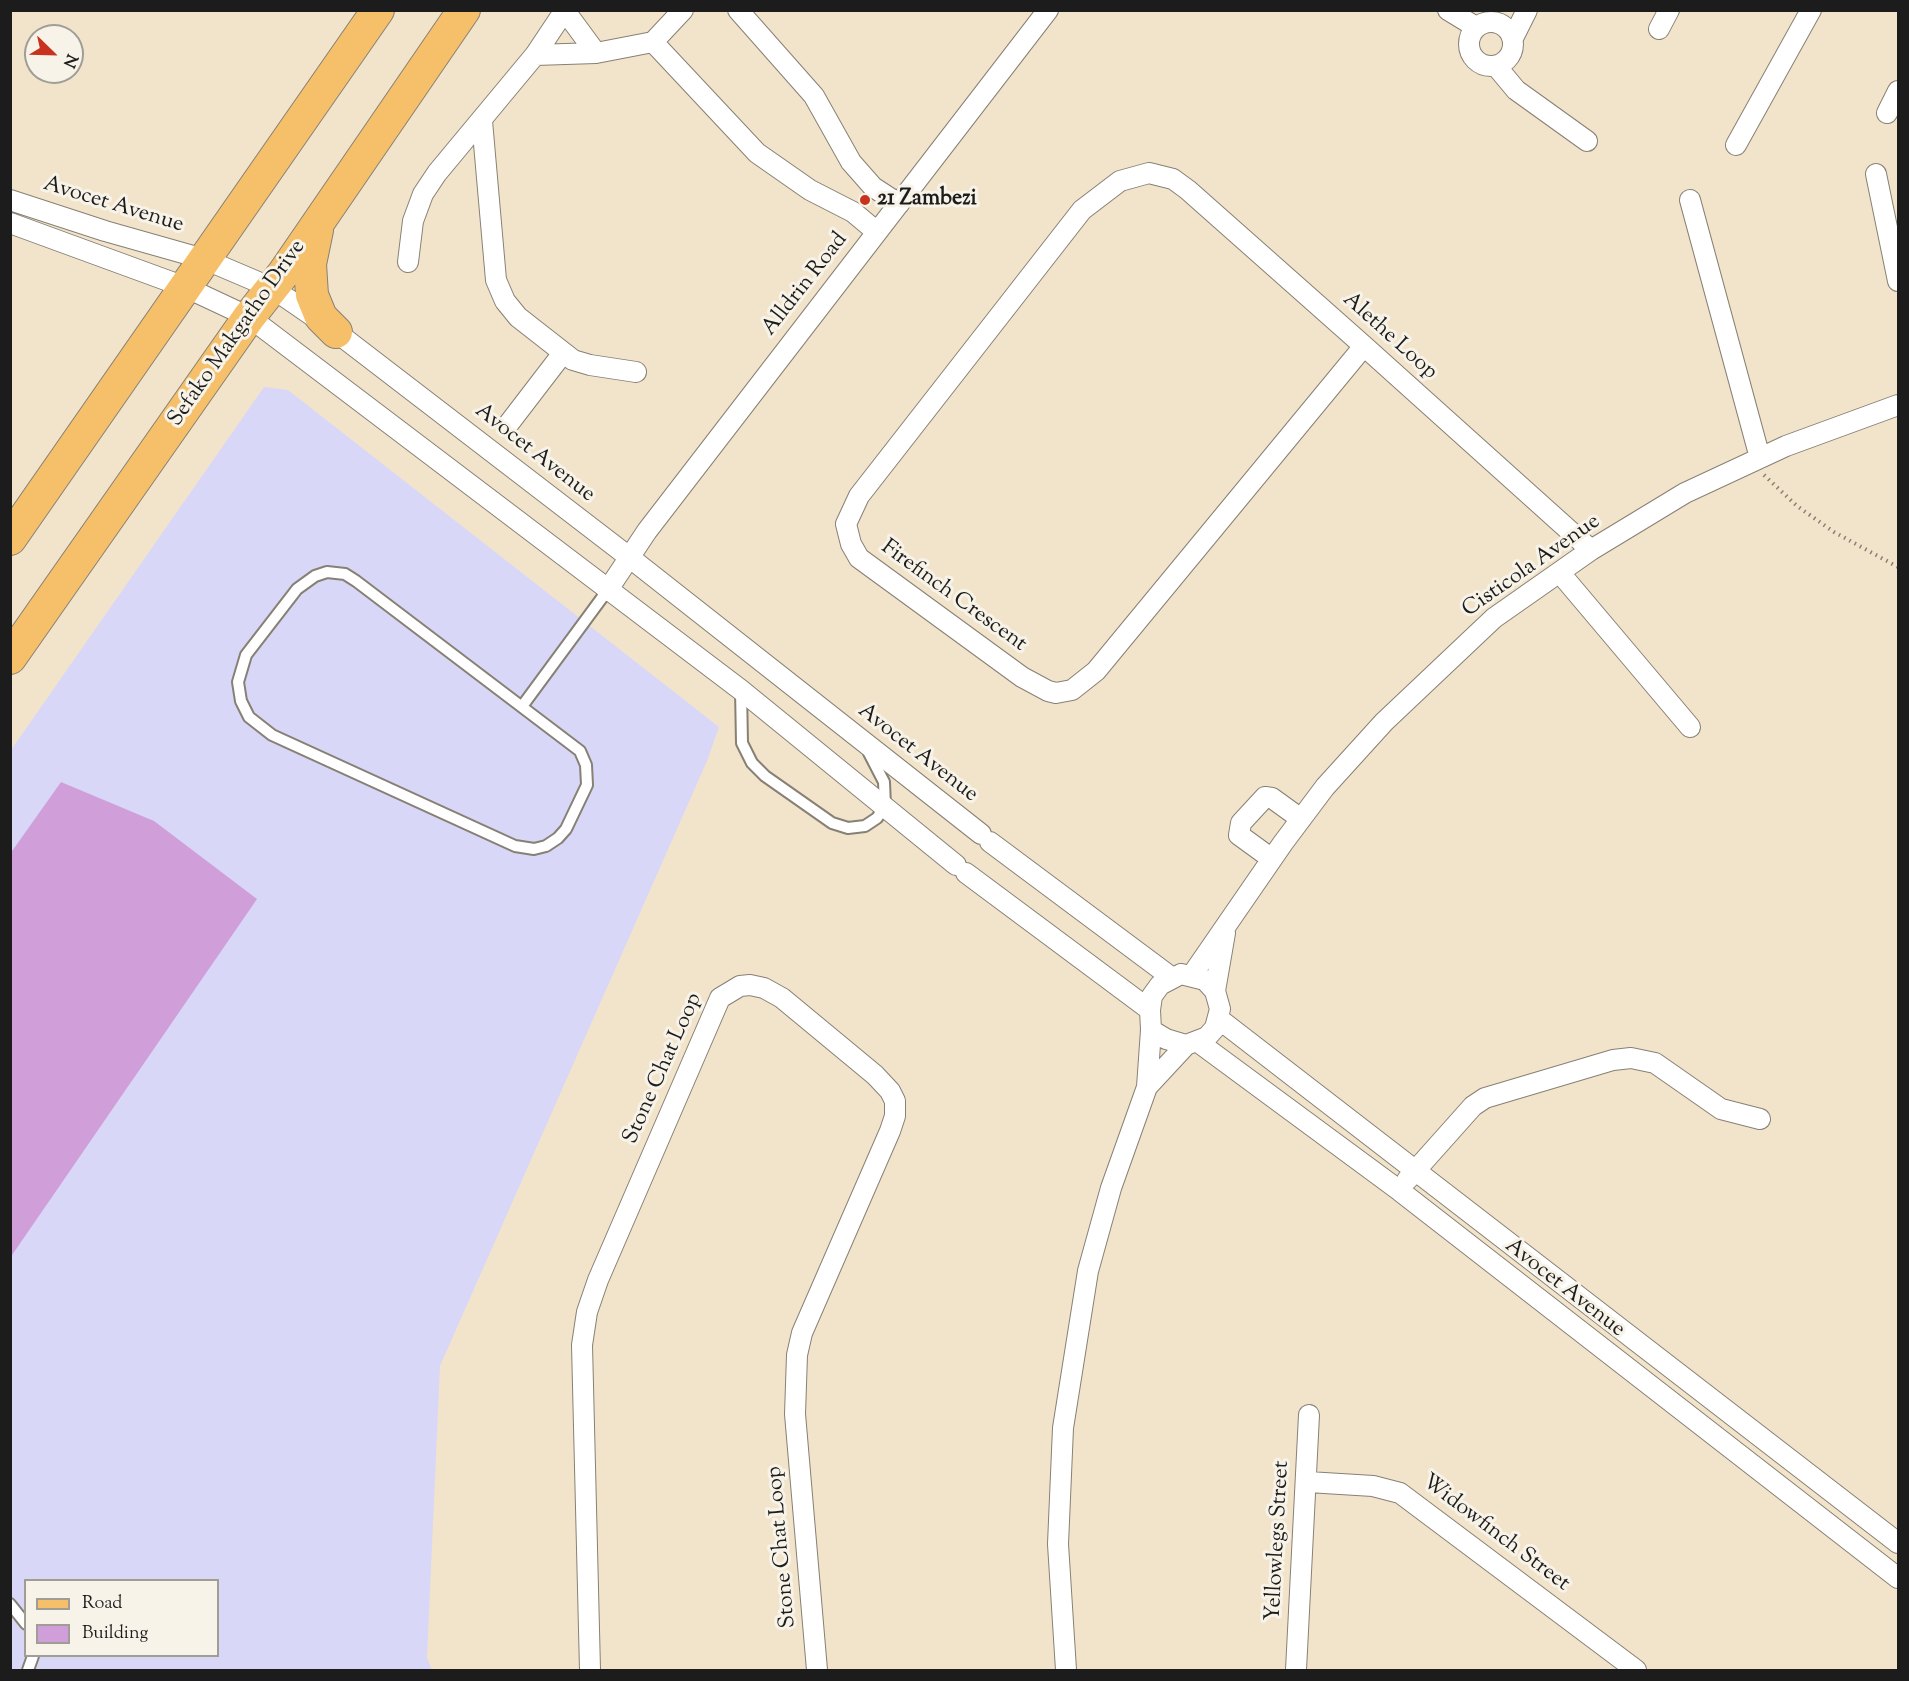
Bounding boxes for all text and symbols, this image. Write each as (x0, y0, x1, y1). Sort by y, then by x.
north arrow (24, 24, 84, 84)
text: N (56, 50, 82, 71)
street label: Avocet Avenue (40, 172, 186, 240)
place label: 21 Zambezi (877, 187, 977, 213)
marker: 21 Zambezi (858, 193, 872, 207)
street label: Alldrin Road (757, 228, 855, 342)
street label: Sefako Makgatho Drive (164, 236, 312, 432)
street label: Alethe Loop (1336, 288, 1442, 386)
street label: Avocet Avenue (469, 399, 599, 509)
street label: Cisticola Avenue (1458, 510, 1606, 624)
street label: Firefinch Crescent (875, 535, 1031, 659)
street label: Avocet Avenue (852, 699, 982, 809)
street label: Stone Chat Loop (619, 989, 709, 1149)
street label: Avocet Avenue (1499, 1234, 1629, 1344)
street label: Yellowlegs Street (1262, 1460, 1296, 1622)
street label: Stone Chat Loop (763, 1465, 803, 1629)
street label: Widowfinch Street (1416, 1470, 1574, 1598)
legend (24, 1579, 219, 1657)
text: Road (82, 1591, 122, 1617)
text: Building (82, 1621, 148, 1647)

